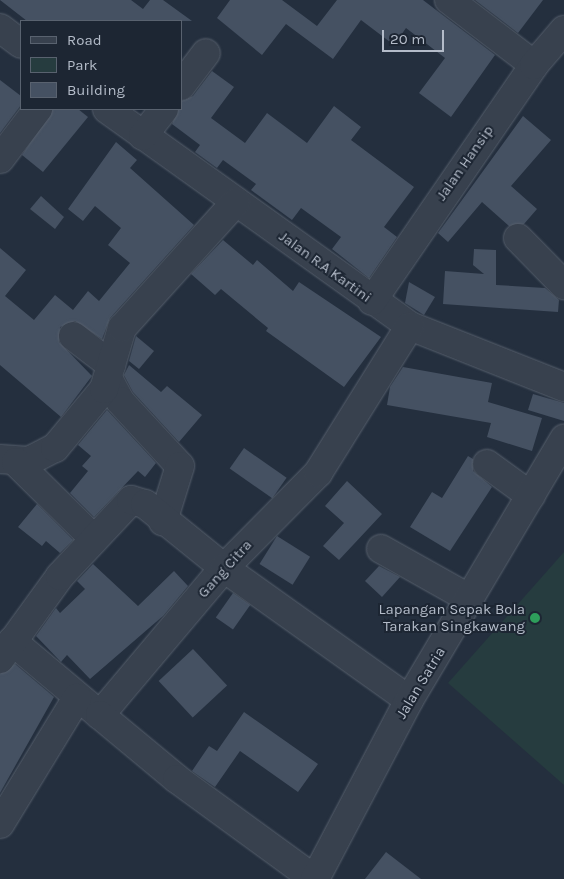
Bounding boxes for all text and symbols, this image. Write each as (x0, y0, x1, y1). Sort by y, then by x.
legend (20, 20, 182, 110)
scale bar (384, 20, 446, 52)
text: 20 m (390, 30, 425, 48)
text: Road (67, 31, 102, 49)
text: Park (67, 56, 97, 74)
text: Building (67, 81, 125, 99)
street label: Jalan Hansip (432, 122, 498, 204)
street label: Jalan R.A Kartini (275, 227, 375, 307)
street label: Gang Citra (194, 536, 256, 602)
place label: Lapangan Sepak Bola Tarakan Singkawang (379, 600, 525, 635)
marker: Lapangan Sepak Bola Tarakan Singkawang (529, 612, 541, 624)
street label: Jalan Satria (393, 644, 449, 722)

